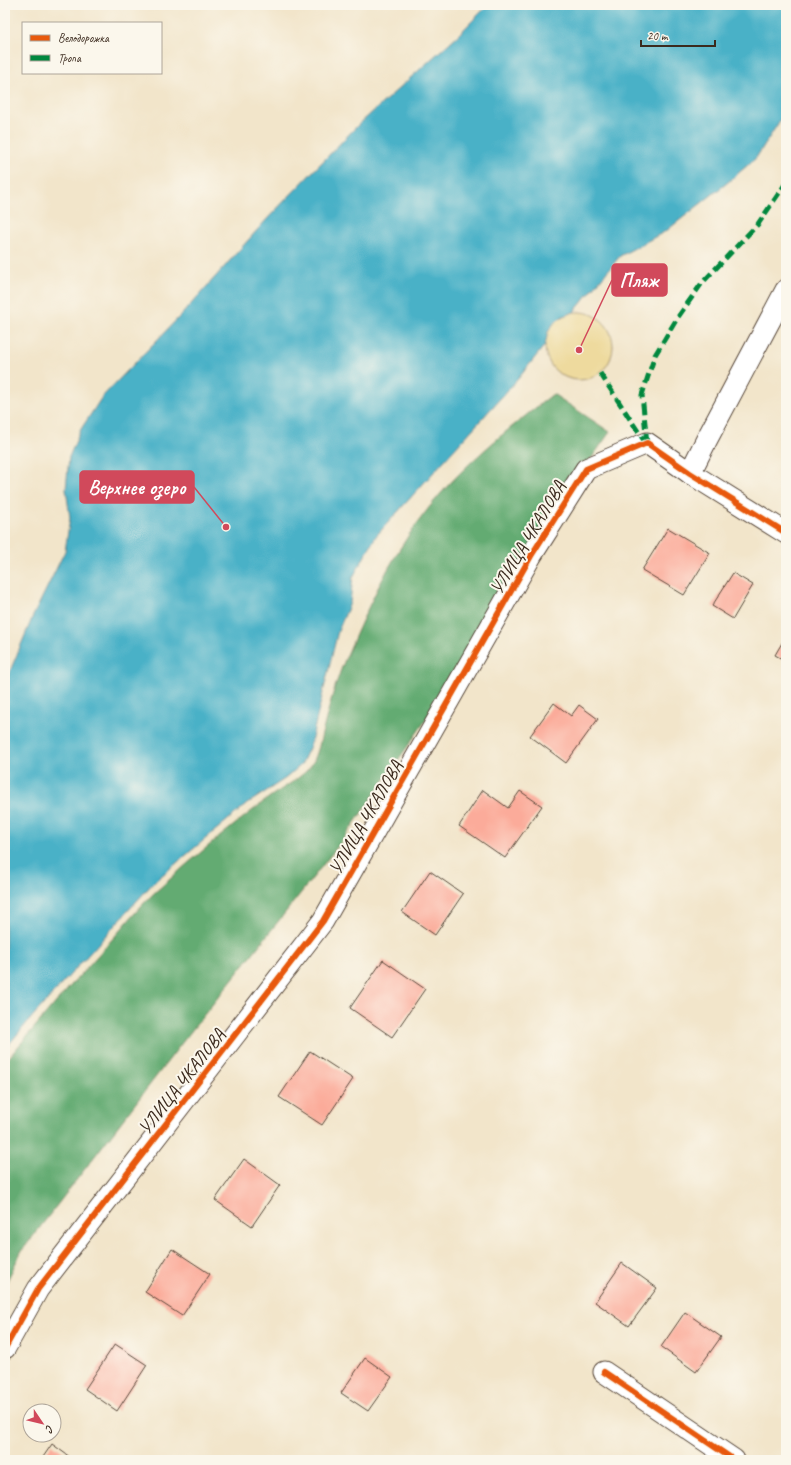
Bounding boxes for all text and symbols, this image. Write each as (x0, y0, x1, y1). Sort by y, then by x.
legend (22, 22, 162, 74)
scale bar (641, 22, 715, 48)
text: 20 m (647, 28, 669, 44)
text: Велодорожка (58, 30, 110, 46)
text: Тропа (58, 50, 82, 66)
callout: Пляж (612, 264, 667, 296)
text: Пляж (620, 268, 660, 293)
callout: Верхнее озеро (80, 471, 194, 503)
text: Верхнее озеро (88, 475, 187, 501)
street label: УЛИЦА ЧКАЛОВА (485, 476, 571, 599)
street label: УЛИЦА ЧКАЛОВА (324, 756, 408, 879)
street label: УЛИЦА ЧКАЛОВА (133, 1023, 231, 1139)
north arrow (22, 1403, 62, 1443)
text: С (42, 1423, 57, 1436)

